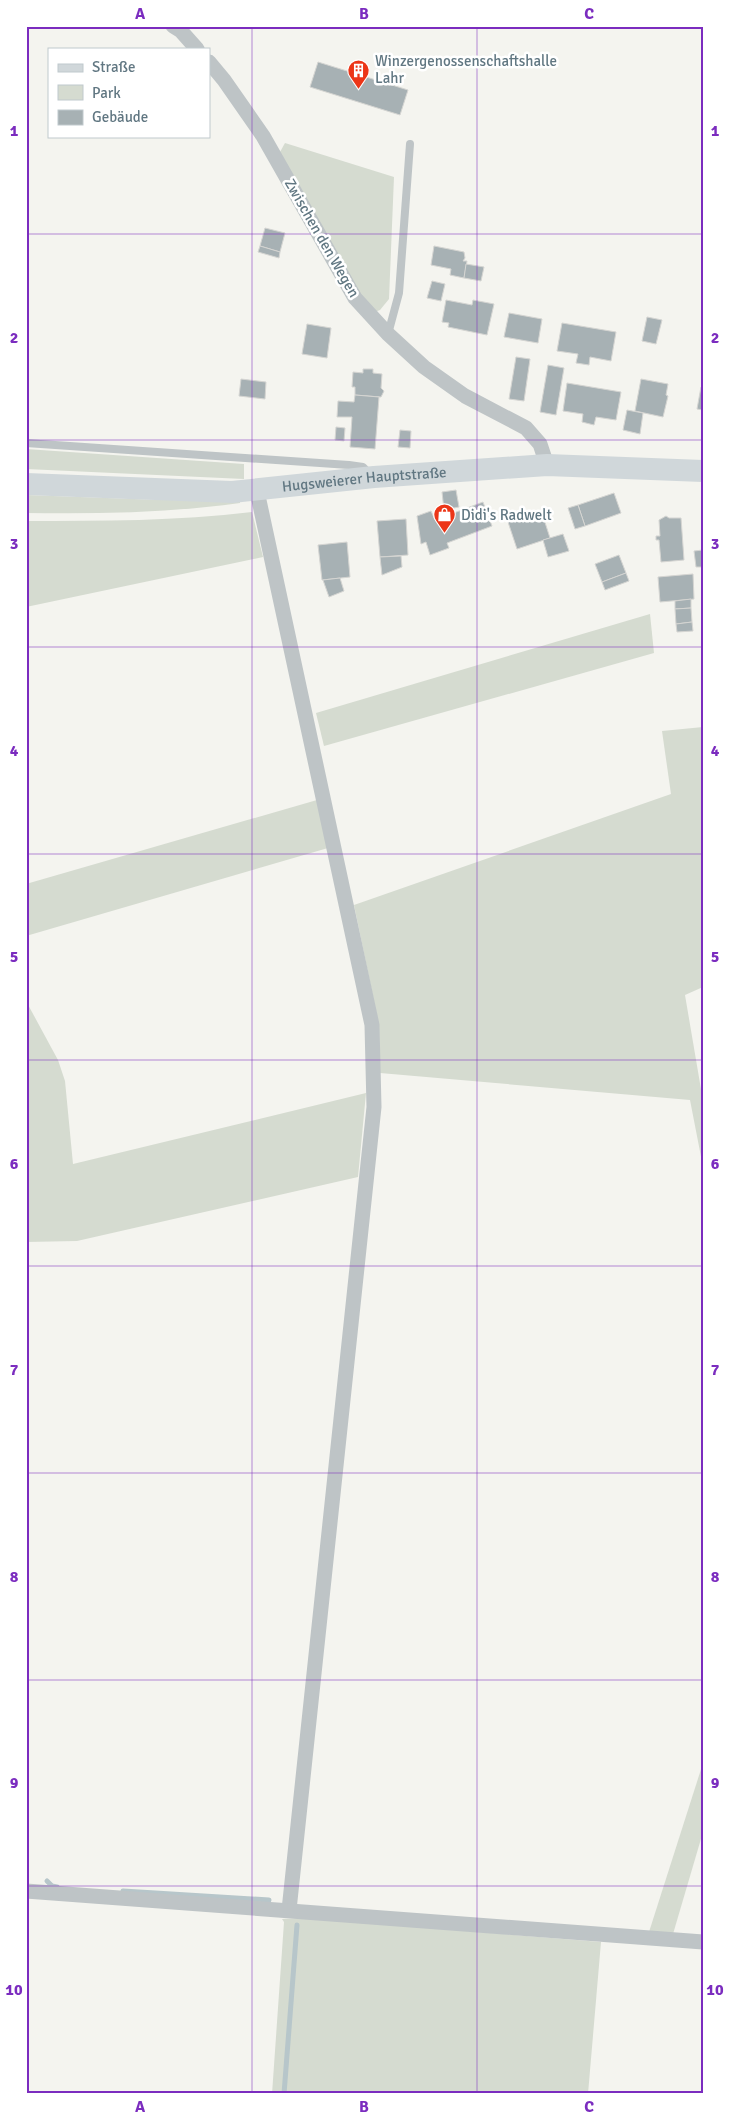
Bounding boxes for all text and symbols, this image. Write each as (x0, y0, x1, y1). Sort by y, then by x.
text: A (135, 4, 146, 24)
text: B (359, 4, 369, 24)
text: C (584, 4, 594, 24)
legend (48, 48, 210, 138)
place label: Winzergenossenschaftshalle Lahr (375, 52, 557, 87)
text: Straße (92, 58, 136, 76)
building icon: Winzergenossenschaftshalle Lahr (347, 58, 371, 89)
text: Park (92, 84, 121, 102)
text: Gebäude (92, 108, 148, 126)
text: 1 (10, 121, 19, 141)
text: 1 (711, 121, 720, 141)
street label: Zwischen den Wegen (281, 175, 363, 301)
text: 2 (10, 328, 18, 348)
text: 2 (711, 328, 719, 348)
street label: Hugsweierer Hauptstraße (281, 463, 447, 496)
shop icon: Didi's Radwelt (433, 503, 457, 534)
place label: Didi's Radwelt (461, 506, 552, 524)
text: 3 (10, 534, 18, 554)
text: 3 (711, 534, 719, 554)
text: 4 (10, 741, 19, 761)
text: 4 (711, 741, 720, 761)
text: 5 (10, 947, 18, 967)
text: 5 (711, 947, 719, 967)
text: 6 (10, 1154, 19, 1174)
text: 6 (711, 1154, 720, 1174)
text: 7 (10, 1360, 19, 1380)
text: 7 (711, 1360, 720, 1380)
text: 8 (10, 1567, 19, 1587)
text: 8 (711, 1567, 720, 1587)
text: 9 (10, 1773, 19, 1793)
text: 9 (711, 1773, 720, 1793)
text: 10 (5, 1980, 23, 2000)
text: 10 (706, 1980, 724, 2000)
text: A (135, 2097, 146, 2117)
text: B (359, 2097, 369, 2117)
text: C (584, 2097, 594, 2117)

